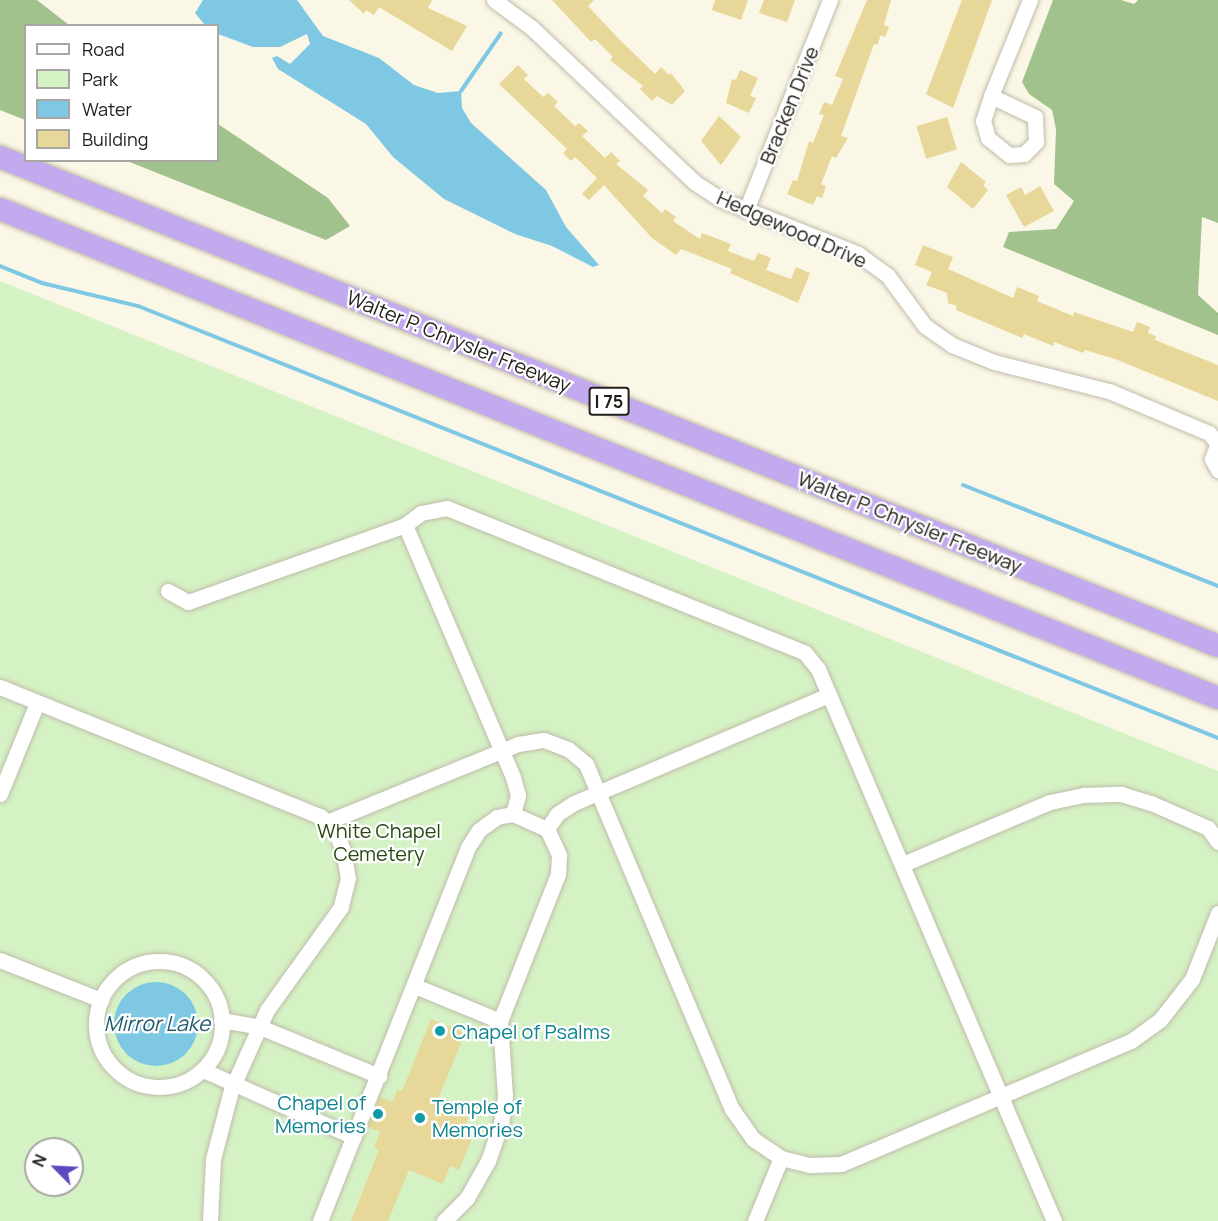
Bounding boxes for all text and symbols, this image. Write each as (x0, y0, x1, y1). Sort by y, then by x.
legend (24, 24, 219, 162)
text: Road (82, 37, 125, 61)
street label: Bracken Drive (754, 43, 824, 167)
text: Park (82, 67, 118, 91)
text: Water (82, 97, 132, 121)
text: Building (82, 127, 148, 151)
street label: Hedgewood Drive (713, 185, 871, 273)
street label: Walter P. Chrysler Freeway (343, 285, 575, 397)
road number: I 75 (588, 386, 630, 416)
street label: Walter P. Chrysler Freeway (794, 466, 1026, 578)
park label: White Chapel Cemetery (317, 818, 441, 865)
water label: Mirror Lake (104, 1010, 210, 1036)
place label: Chapel of Psalms (452, 1019, 610, 1043)
marker: Chapel of Psalms (433, 1024, 447, 1038)
place label: Chapel of Memories (275, 1090, 366, 1137)
place label: Temple of Memories (432, 1094, 523, 1141)
marker: Chapel of Memories (371, 1107, 385, 1121)
marker: Temple of Memories (413, 1111, 427, 1125)
north arrow (24, 1137, 84, 1197)
text: N (27, 1151, 52, 1170)

